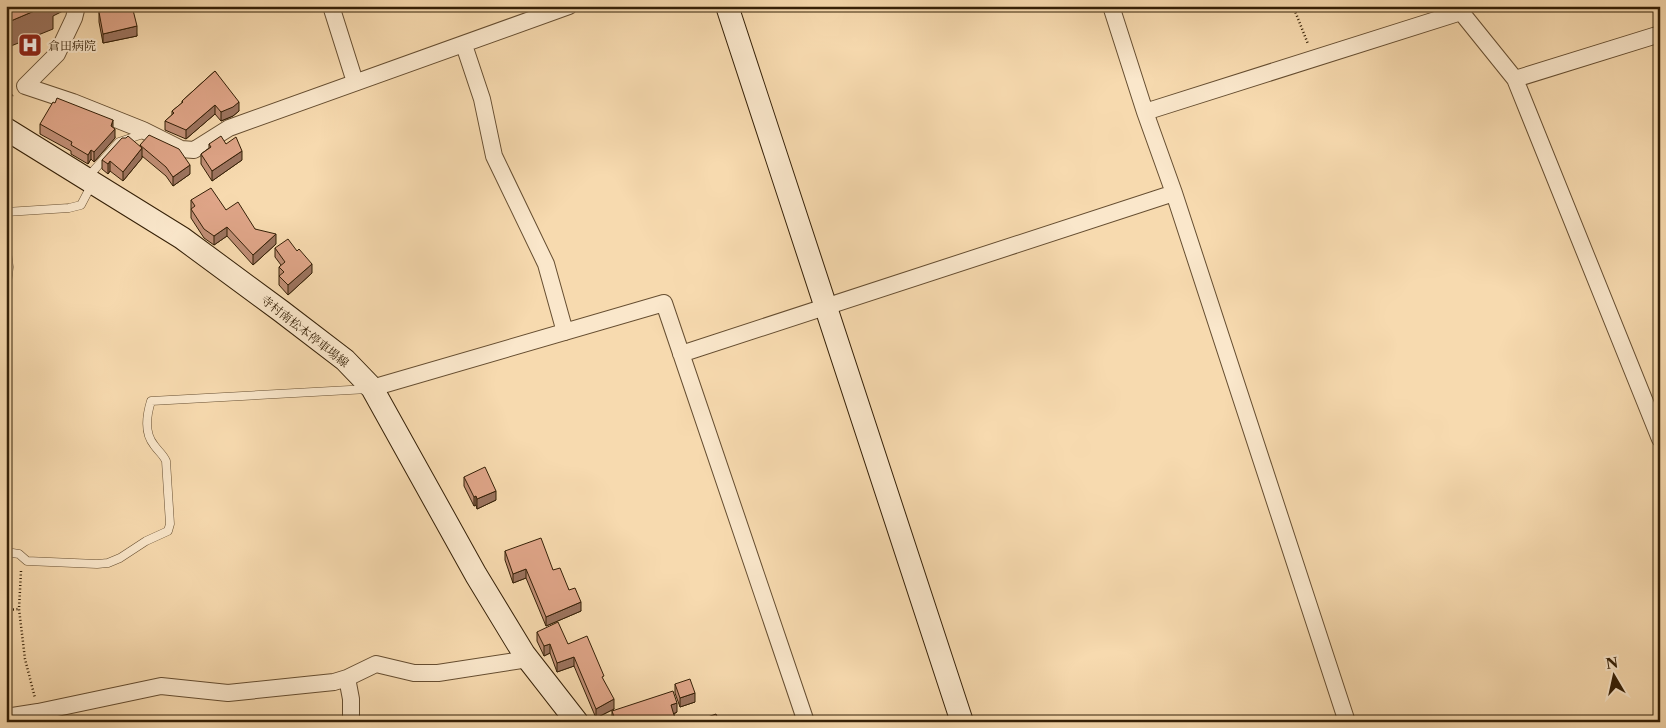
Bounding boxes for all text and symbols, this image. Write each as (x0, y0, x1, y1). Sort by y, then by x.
hospital icon: 倉田病院 (17, 32, 43, 58)
place label: 倉田病院 (48, 38, 96, 53)
street label: 寺村南松本停車場線 (258, 292, 352, 370)
north arrow (1588, 650, 1638, 700)
text: N (1605, 653, 1619, 673)

